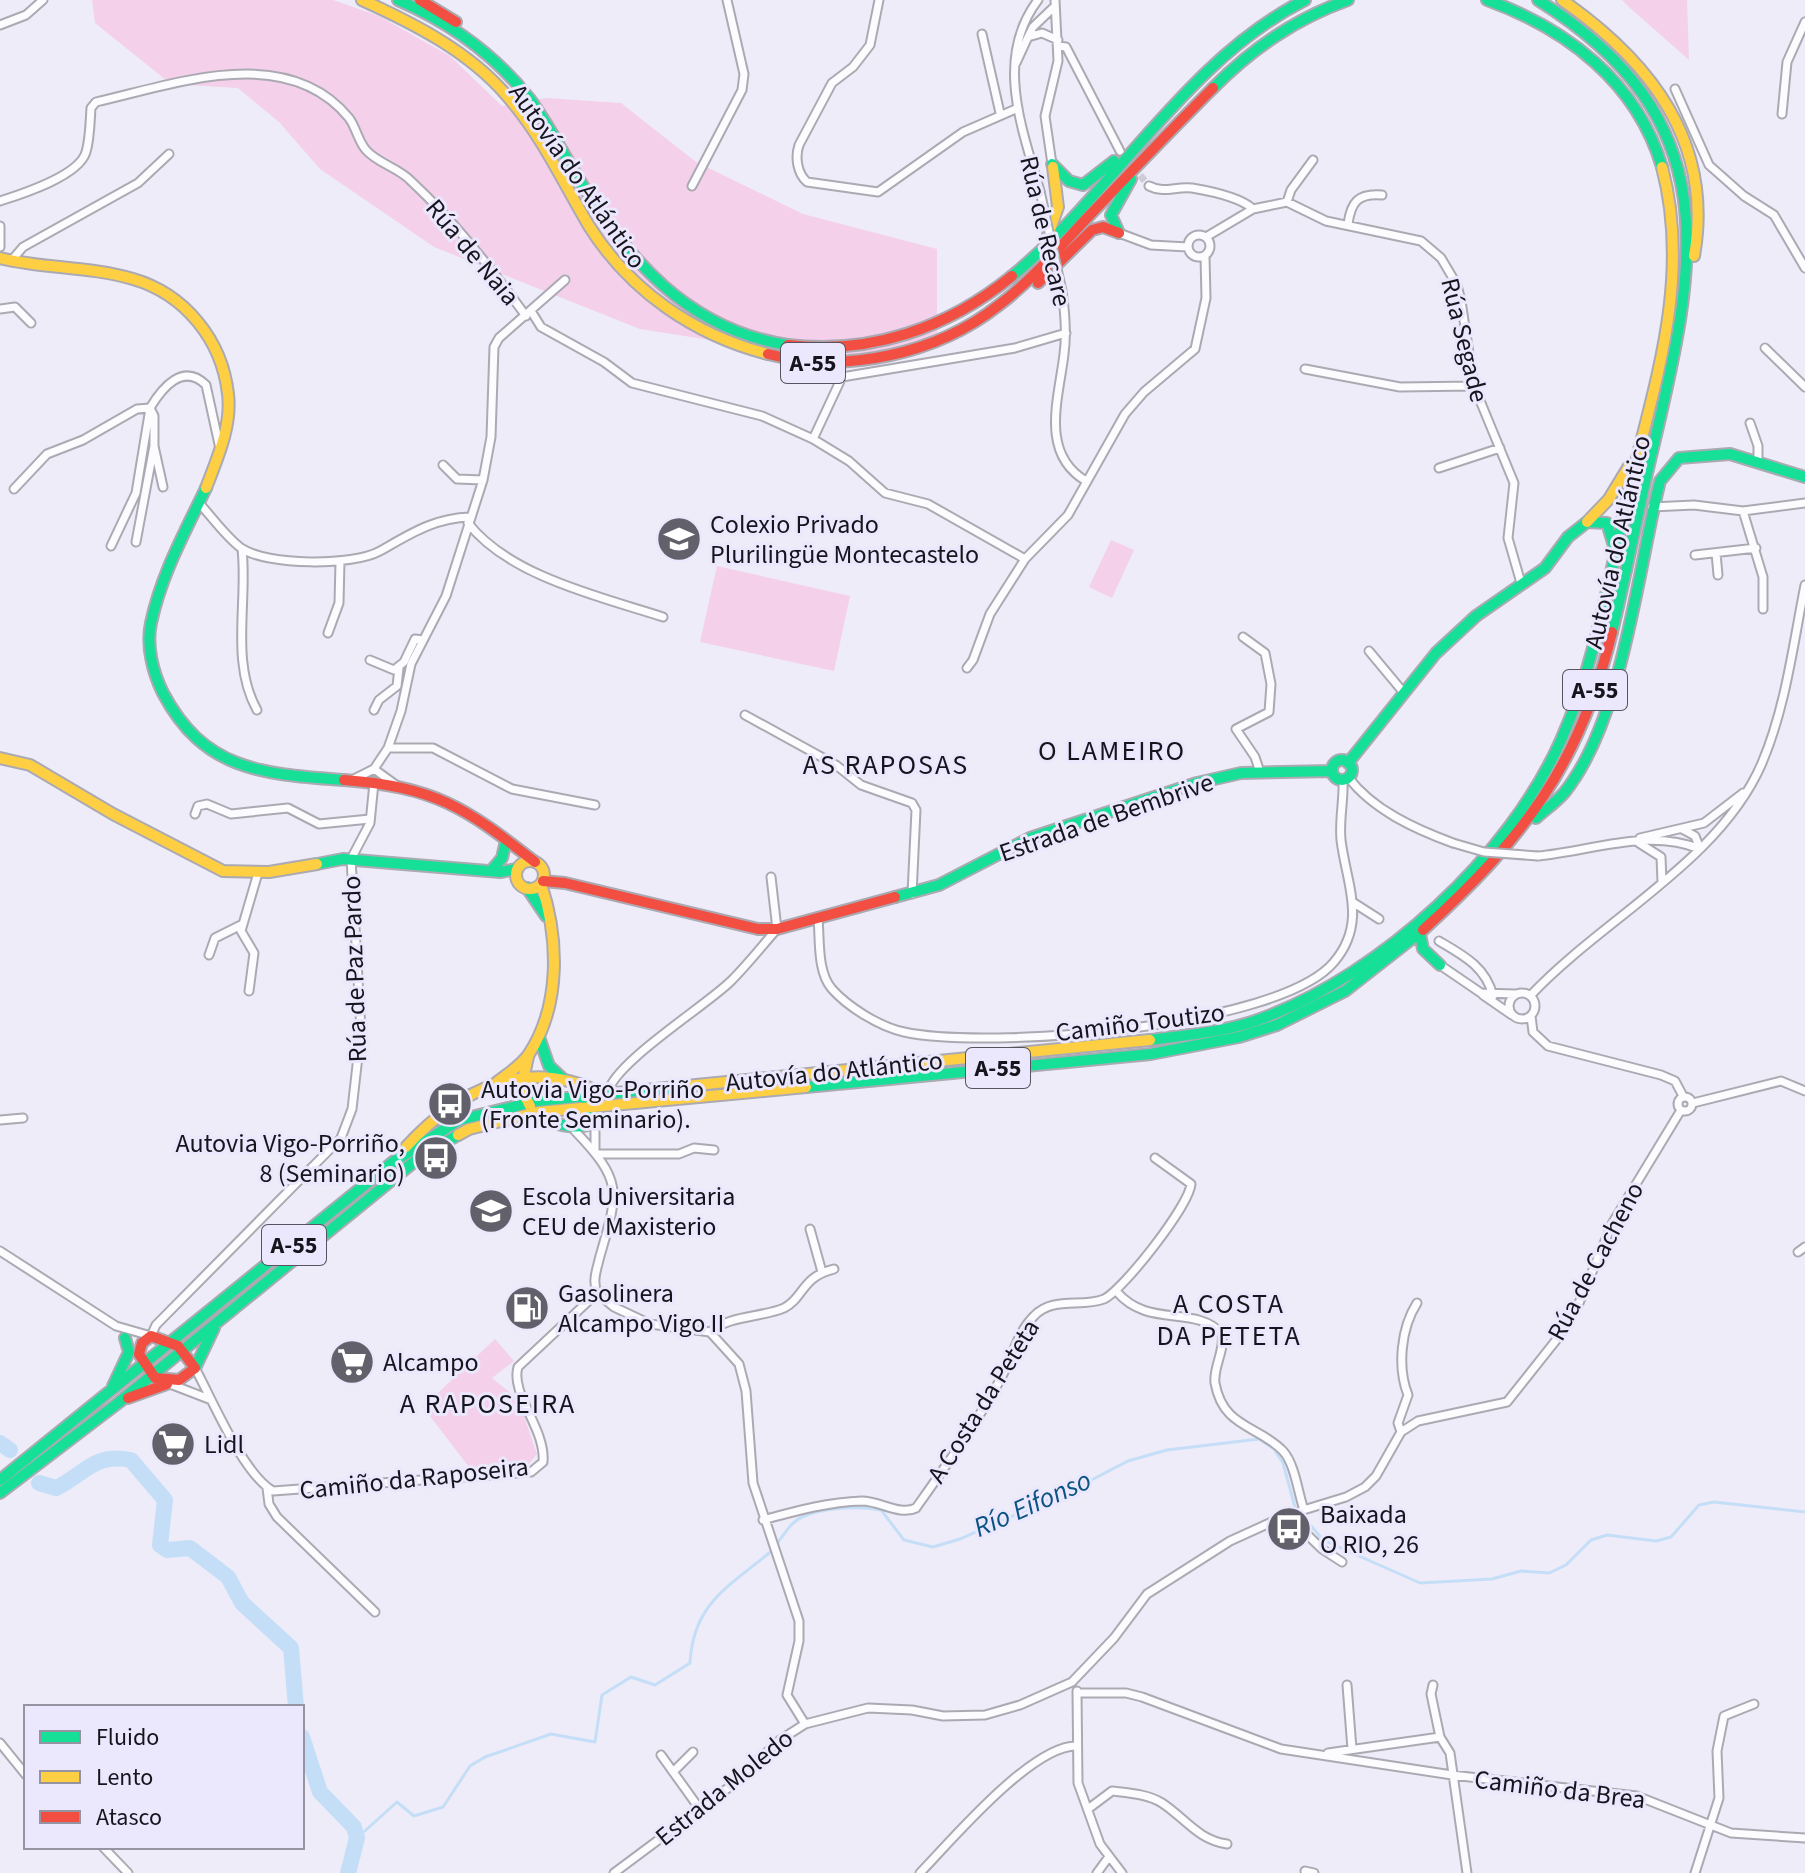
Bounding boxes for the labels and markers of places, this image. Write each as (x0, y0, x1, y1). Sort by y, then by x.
place label: Colexio Privado Plurilingüe Montecastelo (710, 506, 979, 573)
school or university icon: Colexio Privado Plurilingüe Montecastelo (655, 515, 703, 563)
place label: Autovia Vigo-Porriño (Fronte Seminario). (481, 1071, 704, 1138)
bus stop icon: Autovia Vigo-Porriño (Fronte Seminario). (426, 1080, 474, 1128)
place label: Autovia Vigo-Porriño, 8 (Seminario) (176, 1125, 405, 1192)
bus stop icon: Autovia Vigo-Porriño, 8 (Seminario) (412, 1134, 460, 1182)
place label: Escola Universitaria CEU de Maxisterio (522, 1178, 735, 1245)
school or university icon: Escola Universitaria CEU de Maxisterio (467, 1187, 515, 1235)
place label: Gasolinera Alcampo Vigo II (558, 1275, 724, 1342)
fuel station icon: Gasolinera Alcampo Vigo II (503, 1284, 551, 1332)
supermarket icon: Alcampo (328, 1338, 376, 1386)
place label: Alcampo (383, 1344, 479, 1381)
supermarket icon: Lidl (149, 1420, 197, 1468)
place label: Lidl (204, 1426, 244, 1463)
place label: Baixada O RIO, 26 (1320, 1496, 1419, 1563)
bus stop icon: Baixada O RIO, 26 (1265, 1505, 1313, 1553)

